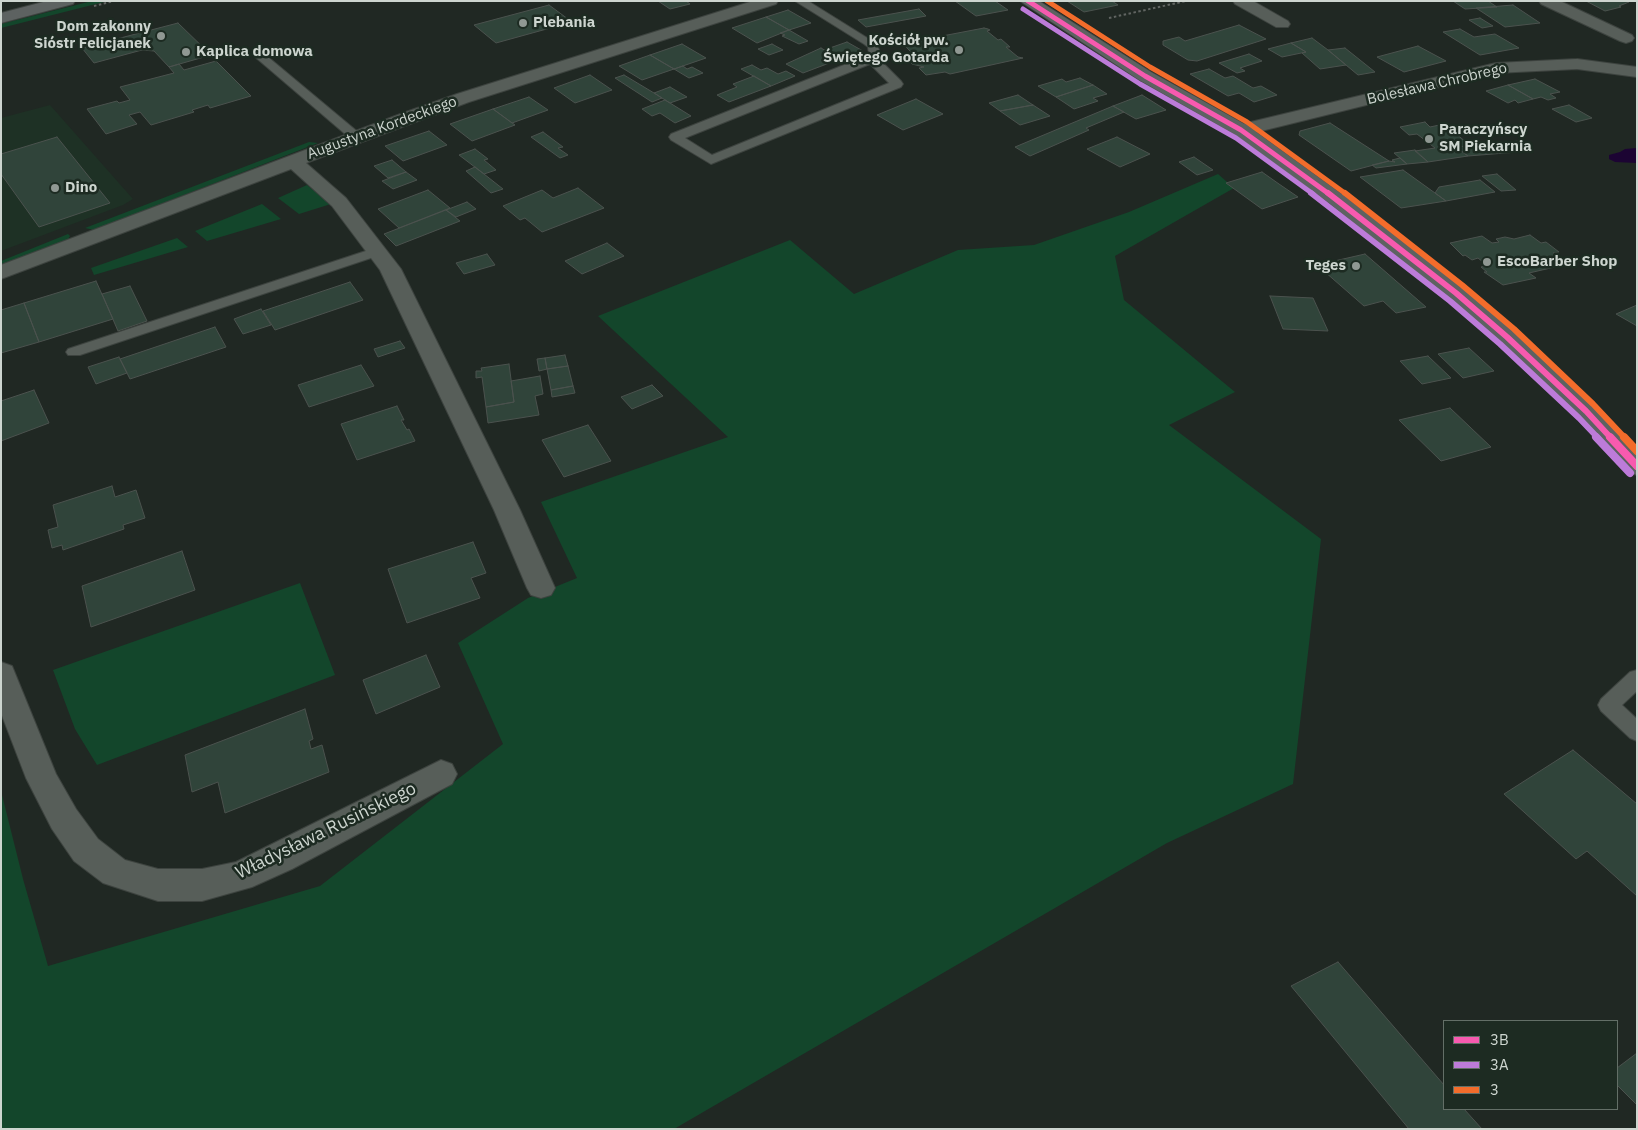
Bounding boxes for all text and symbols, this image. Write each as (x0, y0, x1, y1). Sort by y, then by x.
place label: Plebania (533, 14, 595, 32)
marker: Plebania (517, 17, 529, 29)
place label: Dom zakonny Sióstr Felicjanek (34, 18, 151, 53)
marker: Dom zakonny Sióstr Felicjanek (155, 30, 167, 42)
place label: Kościół pw. Świętego Gotarda (823, 32, 949, 67)
place label: Kaplica domowa (196, 43, 313, 61)
marker: Kościół pw. Świętego Gotarda (953, 44, 965, 56)
marker: Kaplica domowa (180, 46, 192, 58)
street label: Bolesława Chrobrego (1365, 59, 1509, 109)
street label: Augustyna Kordeckiego (305, 93, 459, 163)
place label: Paraczyńscy SM Piekarnia (1439, 121, 1532, 156)
marker: Paraczyńscy SM Piekarnia (1423, 133, 1435, 145)
place label: Dino (65, 179, 97, 197)
marker: Dino (49, 182, 61, 194)
place label: EscoBarber Shop (1497, 253, 1617, 271)
marker: EscoBarber Shop (1481, 256, 1493, 268)
place label: Teges (1306, 257, 1346, 275)
marker: Teges (1350, 260, 1362, 272)
street label: Władysława Rusińskiego (232, 778, 420, 884)
legend (1443, 1020, 1618, 1110)
text: 3B (1490, 1030, 1509, 1049)
text: 3A (1490, 1055, 1509, 1074)
text: 3 (1490, 1080, 1499, 1099)

